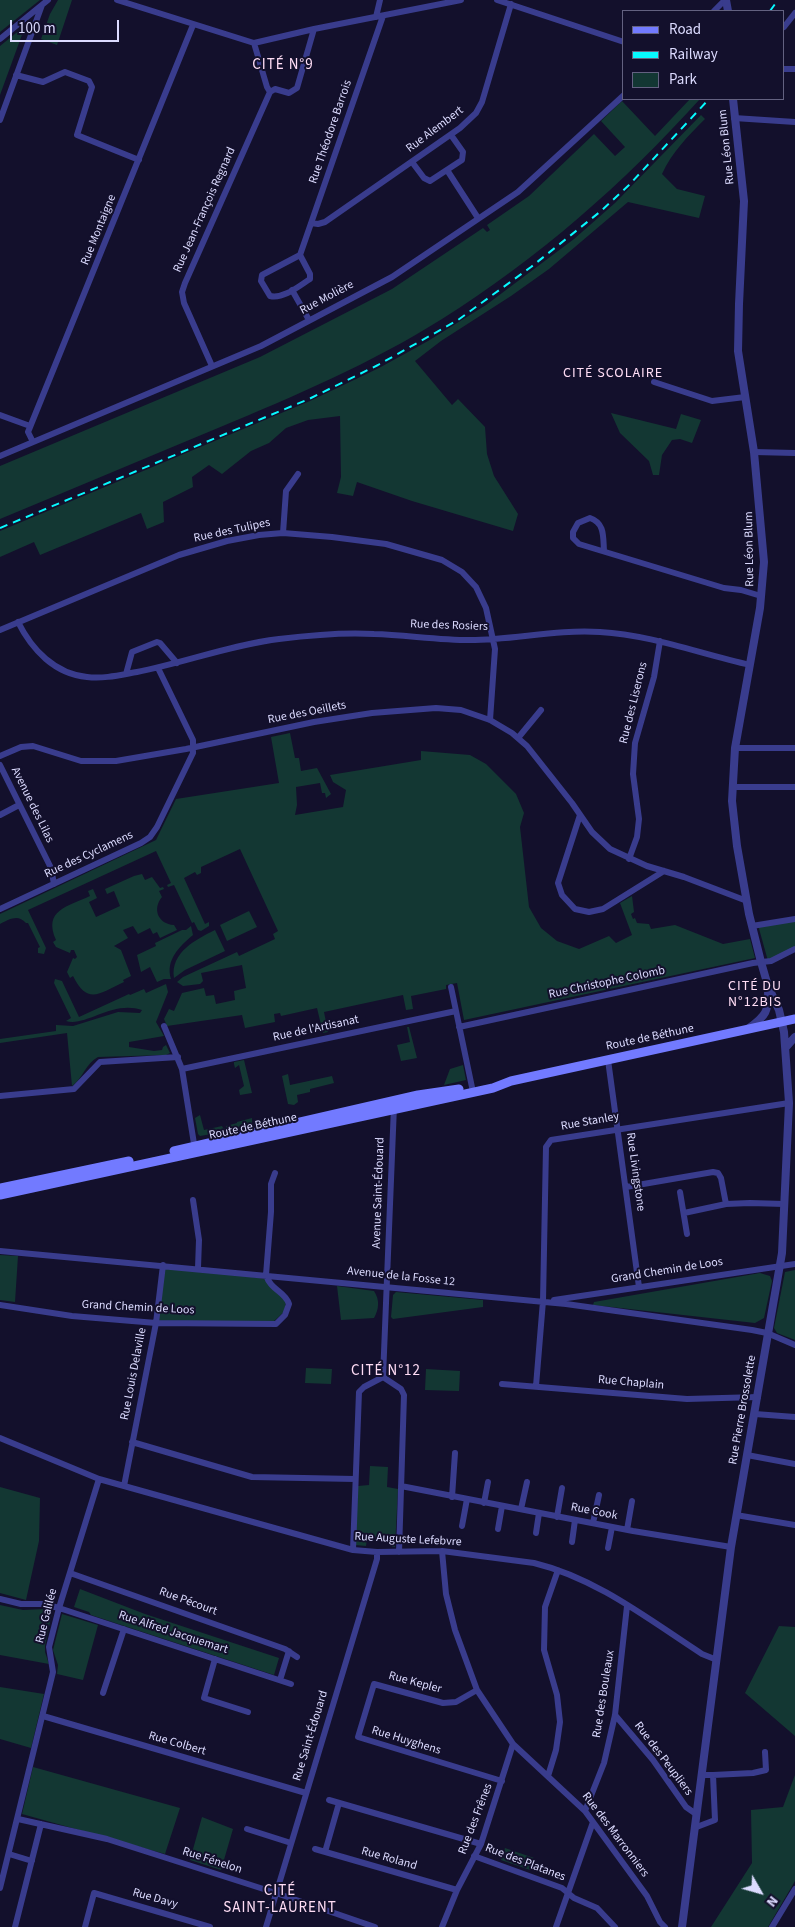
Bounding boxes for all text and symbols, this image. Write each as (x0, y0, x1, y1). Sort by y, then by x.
scale bar (12, 10, 121, 42)
legend (622, 10, 785, 100)
text: 100 m (18, 18, 56, 39)
text: Road (669, 19, 701, 40)
text: Railway (669, 44, 718, 65)
district label: CITÉ N°9 (251, 57, 315, 75)
text: Park (669, 69, 697, 90)
street label: Rue Théodore Barrois (307, 78, 355, 186)
street label: Rue Alembert (404, 104, 466, 156)
street label: Rue Léon Blum (716, 109, 738, 185)
street label: Rue Jean-François Regnard (171, 145, 239, 275)
street label: Rue Montaigne (78, 193, 120, 267)
street label: Rue Molière (298, 278, 356, 318)
district label: CITÉ SCOLAIRE (561, 366, 665, 382)
street label: Rue Léon Blum (742, 511, 758, 587)
street label: Rue des Tulipes (192, 516, 272, 546)
street label: Rue des Rosiers (410, 617, 488, 635)
street label: Rue des Liserons (617, 661, 651, 745)
street label: Rue des Oeillets (267, 698, 347, 728)
street label: Avenue des Lilas (7, 765, 57, 845)
street label: Rue des Cyclamens (42, 828, 136, 882)
street label: Rue Christophe Colomb (548, 964, 666, 1002)
district label: CITÉ DU N°12BIS (727, 979, 783, 1012)
street label: Rue de l'Artisanat (272, 1013, 360, 1045)
street label: Route de Béthune (605, 1022, 695, 1054)
street label: Rue Stanley (560, 1110, 620, 1134)
street label: Route de Béthune (208, 1111, 298, 1143)
street label: Rue Livingstone (622, 1132, 648, 1212)
street label: Avenue Saint-Édouard (370, 1137, 388, 1249)
street label: Grand Chemin de Loos (610, 1255, 724, 1287)
street label: Avenue de la Fosse 12 (346, 1264, 456, 1290)
street label: Grand Chemin de Loos (81, 1298, 195, 1318)
street label: Rue Louis Delaville (118, 1327, 150, 1421)
street label: Rue Pierre Brossolette (726, 1354, 760, 1466)
district label: CITÉ N°12 (350, 1363, 422, 1381)
street label: Rue Chaplain (597, 1373, 665, 1393)
street label: Rue Cook (569, 1500, 619, 1524)
street label: Rue Auguste Lefebvre (354, 1530, 462, 1550)
street label: Rue Pécourt (157, 1585, 219, 1619)
street label: Rue Galilée (33, 1587, 61, 1645)
street label: Rue Alfred Jacquemart (116, 1609, 230, 1657)
street label: Rue des Bouleaux (590, 1649, 618, 1739)
street label: Rue Kepler (387, 1669, 443, 1697)
street label: Rue Saint-Édouard (290, 1689, 332, 1783)
street label: Rue des Peupliers (631, 1719, 695, 1799)
street label: Rue Huyghens (370, 1724, 442, 1758)
street label: Rue Colbert (147, 1729, 207, 1759)
street label: Rue des Frênes (456, 1781, 496, 1857)
street label: Rue des Marronniers (578, 1790, 652, 1880)
street label: Rue des Platanes (483, 1841, 567, 1885)
street label: Rue Roland (359, 1844, 419, 1874)
street label: Rue Fénelon (180, 1845, 244, 1877)
north arrow (735, 1867, 785, 1917)
district label: CITÉ SAINT-LAURENT (222, 1883, 338, 1918)
street label: Rue Davy (131, 1886, 179, 1912)
text: N (761, 1891, 783, 1911)

